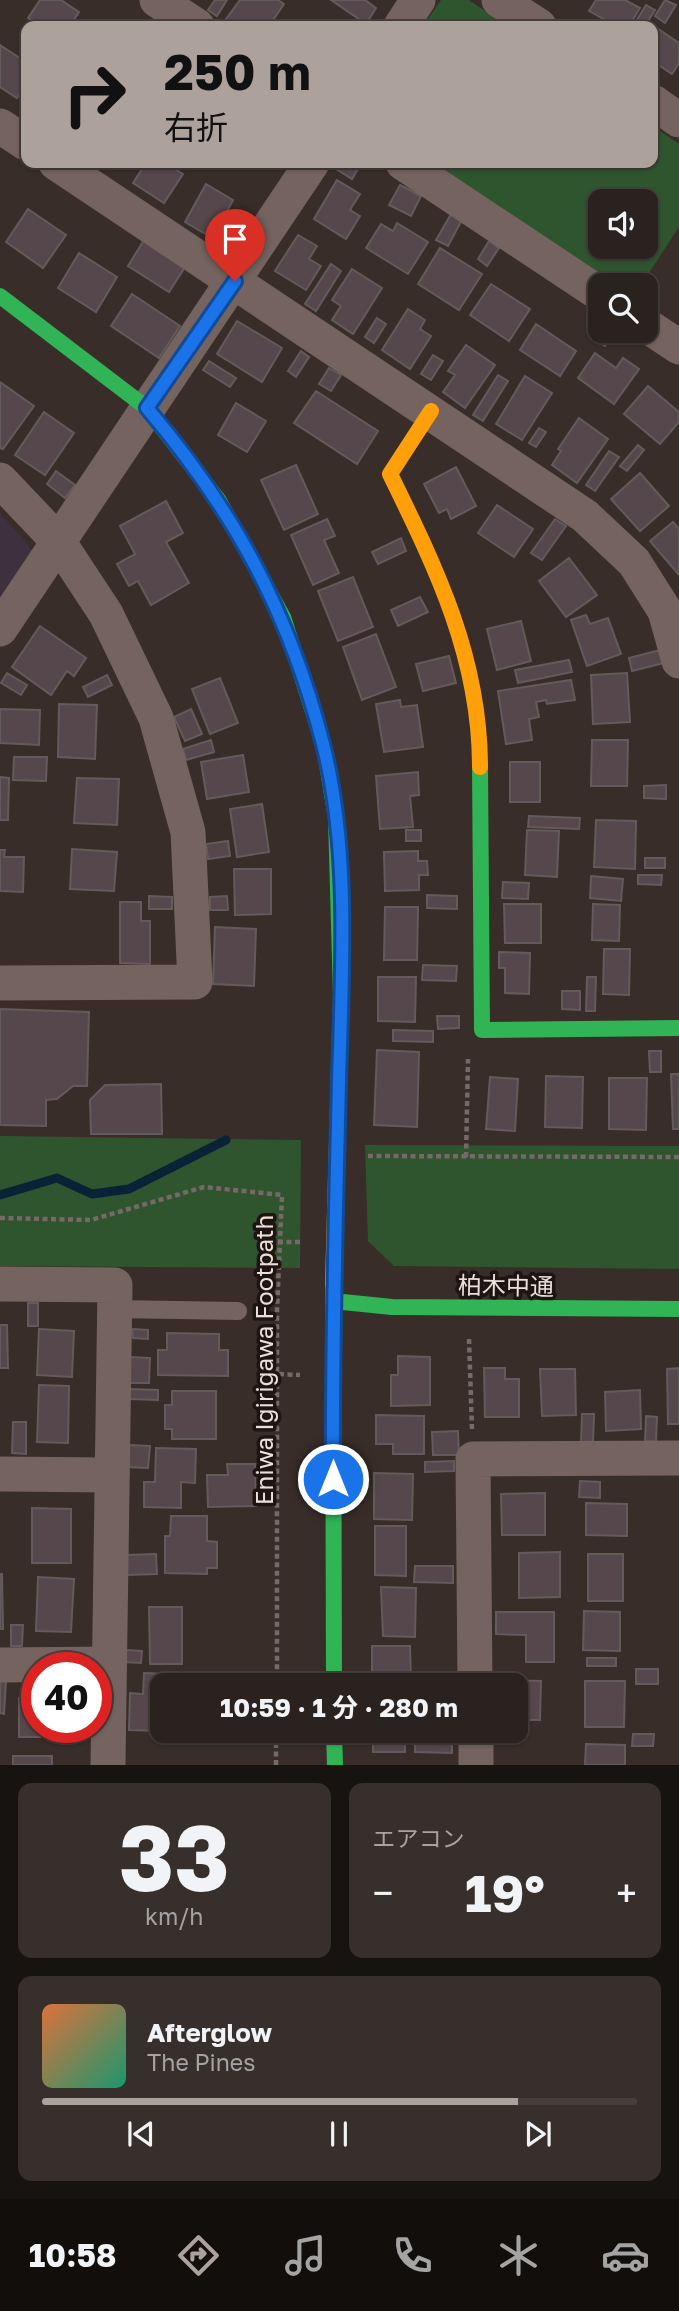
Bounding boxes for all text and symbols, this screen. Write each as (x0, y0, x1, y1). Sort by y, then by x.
text: 250 m (164, 42, 311, 101)
icon: right (49, 49, 140, 140)
text: 右折 (164, 108, 228, 146)
map controls (588, 189, 658, 343)
button: sound (588, 189, 658, 259)
pin (205, 209, 265, 281)
icon: arrive (216, 220, 254, 258)
button: search (588, 273, 658, 343)
street label: Eniwa Igirigawa Footpath (249, 1215, 278, 1505)
street label: 柏木中通 (458, 1270, 554, 1300)
position arrow (296, 1442, 370, 1516)
speed limit sign: 40 (21, 1652, 112, 1743)
text: 10:59 · 1 分 · 280 m (220, 1692, 458, 1723)
text: 33 (119, 1802, 230, 1911)
text: エアコン (373, 1824, 465, 1852)
text: 19° (465, 1861, 545, 1923)
text: − (373, 1870, 393, 1915)
text: + (616, 1870, 637, 1915)
text: km/h (145, 1902, 204, 1930)
text: Afterglow (147, 2017, 272, 2048)
text: The Pines (147, 2048, 255, 2076)
icon: previous (122, 2115, 160, 2153)
icon: pause (320, 2115, 358, 2153)
icon: next (519, 2115, 557, 2153)
icon: directions (174, 2231, 223, 2280)
icon: music (281, 2231, 330, 2280)
icon: phone (388, 2231, 437, 2280)
icon: climate (494, 2231, 543, 2280)
icon: car (601, 2231, 650, 2280)
text: 10:58 (29, 2236, 116, 2274)

